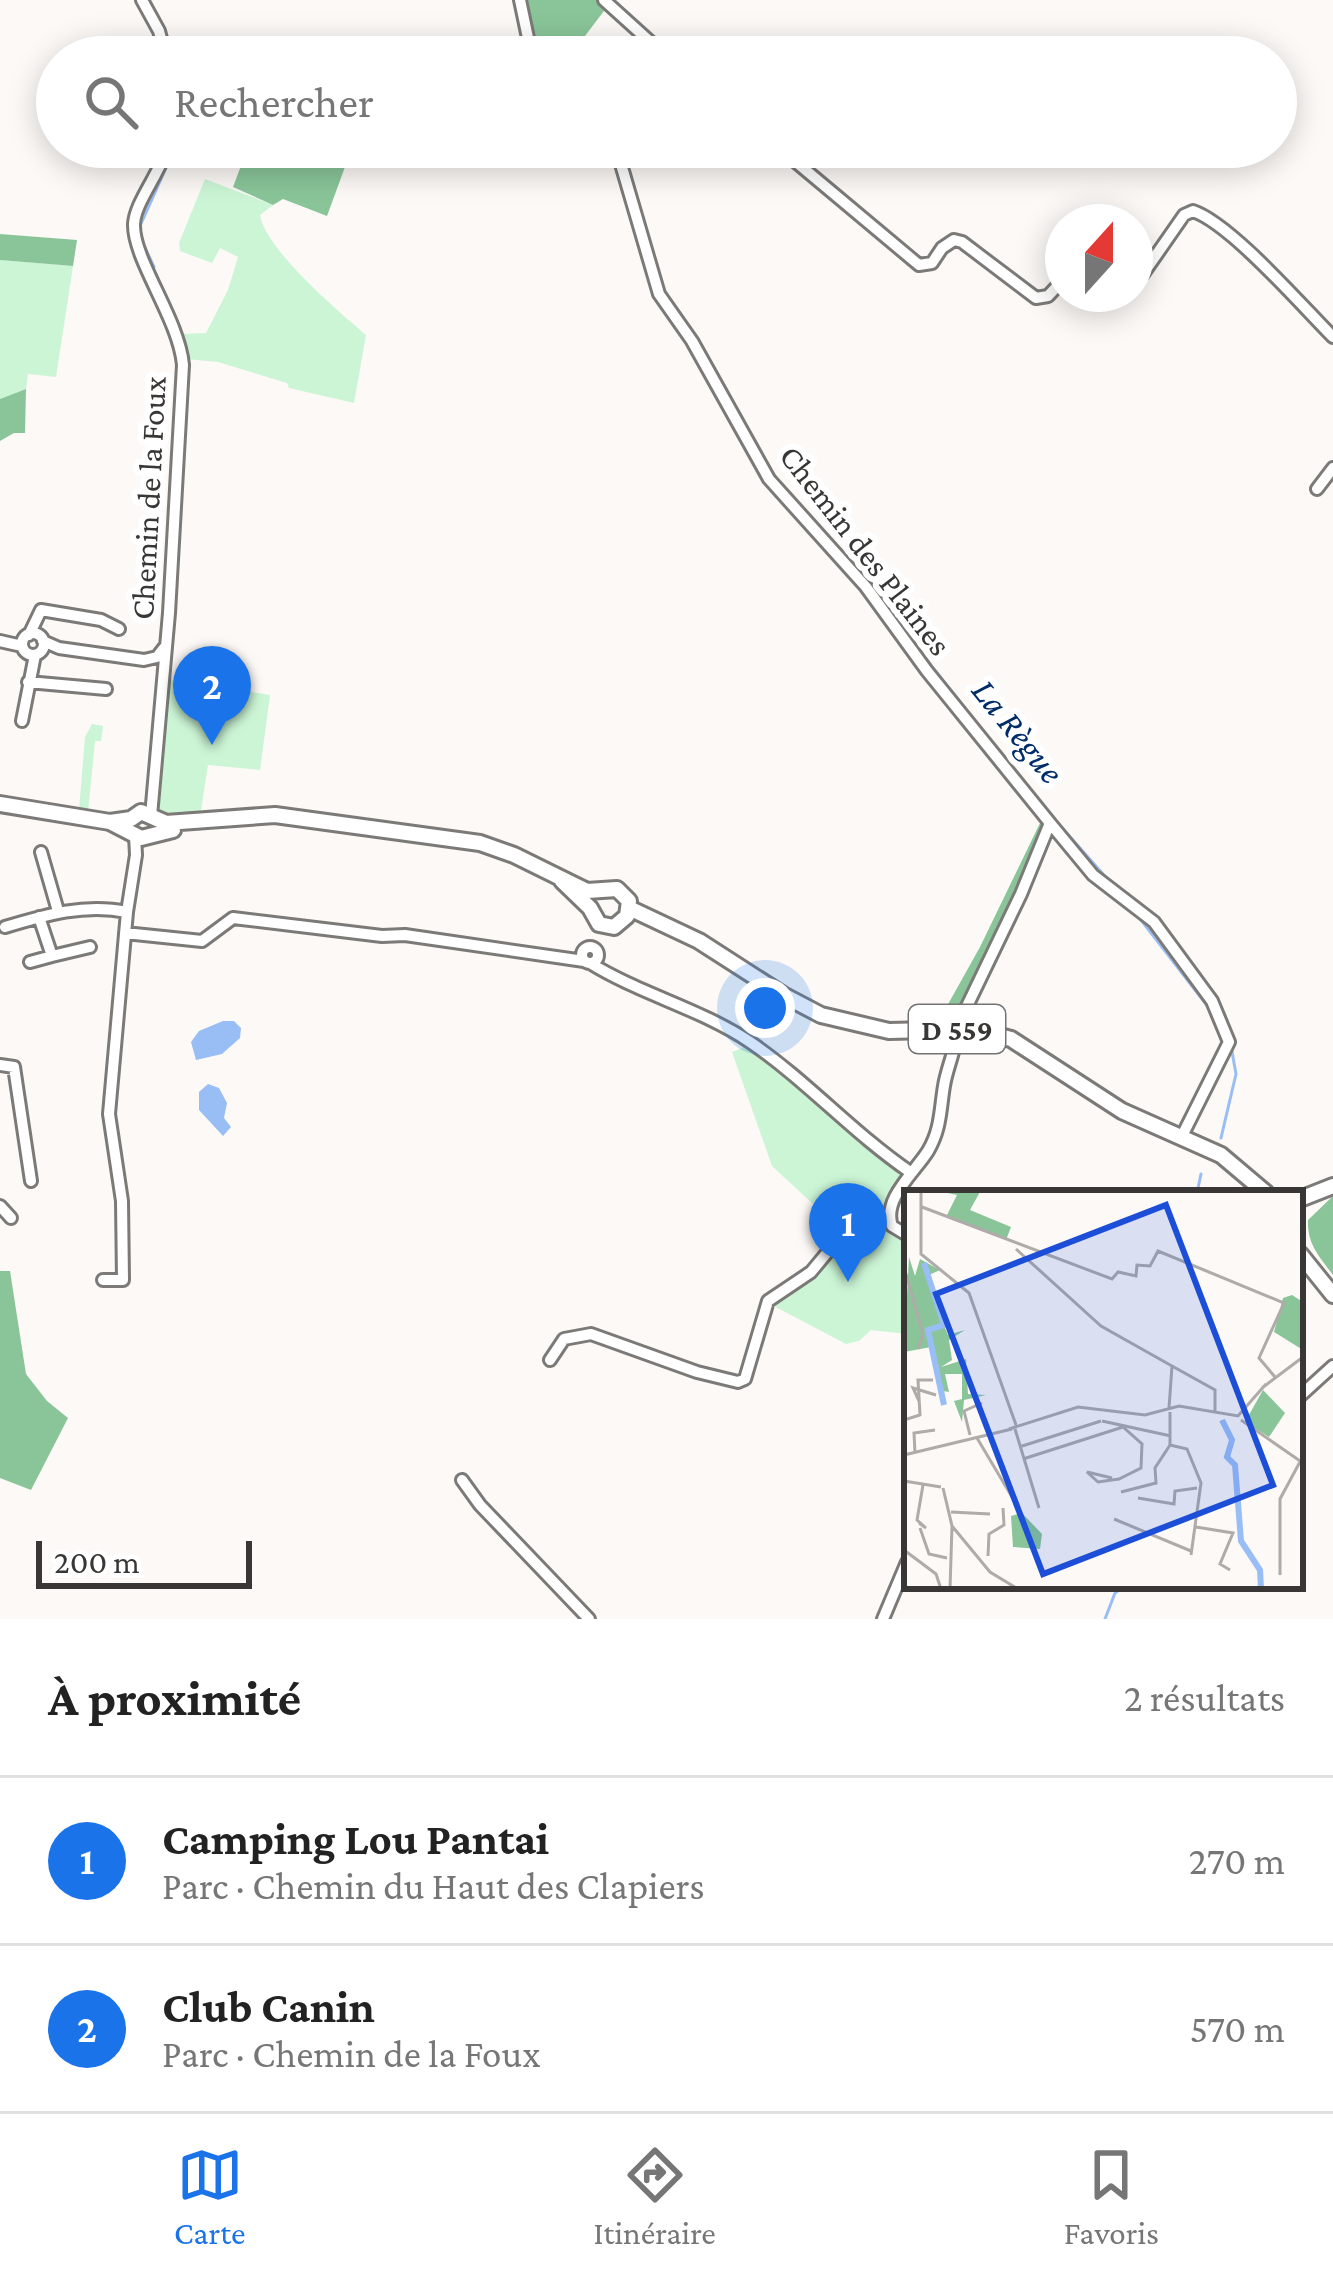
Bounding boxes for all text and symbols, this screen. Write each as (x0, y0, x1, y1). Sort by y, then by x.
search box (36, 36, 1297, 168)
icon: search (78, 69, 144, 135)
text: Rechercher (174, 77, 374, 127)
north arrow (1045, 204, 1153, 312)
street label: Chemin de la Foux (123, 375, 173, 621)
street label: Chemin des Plaines (773, 438, 959, 662)
pin: 2 (173, 646, 251, 745)
water label: La Règue (964, 671, 1072, 791)
your location (735, 978, 795, 1038)
road number: D 559 (909, 1005, 1005, 1053)
pin: 1 (809, 1183, 887, 1282)
inset map (904, 1190, 1303, 1589)
scale bar (36, 1535, 252, 1588)
text: 200 m (54, 1543, 140, 1580)
text: À proximité (48, 1669, 301, 1726)
text: 2 résultats (1124, 1676, 1285, 1719)
text: Camping Lou Pantai (162, 1814, 549, 1864)
text: 1 (80, 1839, 94, 1882)
text: 270 m (1189, 1839, 1285, 1882)
text: Parc · Chemin du Haut des Clapiers (162, 1864, 705, 1907)
text: Club Canin (162, 1982, 375, 2032)
text: 2 (77, 2007, 97, 2050)
text: 570 m (1190, 2007, 1285, 2050)
text: Parc · Chemin de la Foux (162, 2032, 540, 2075)
tab: Carte (174, 2142, 246, 2251)
tab: Itinéraire (593, 2142, 716, 2251)
tab: Favoris (1064, 2142, 1159, 2251)

